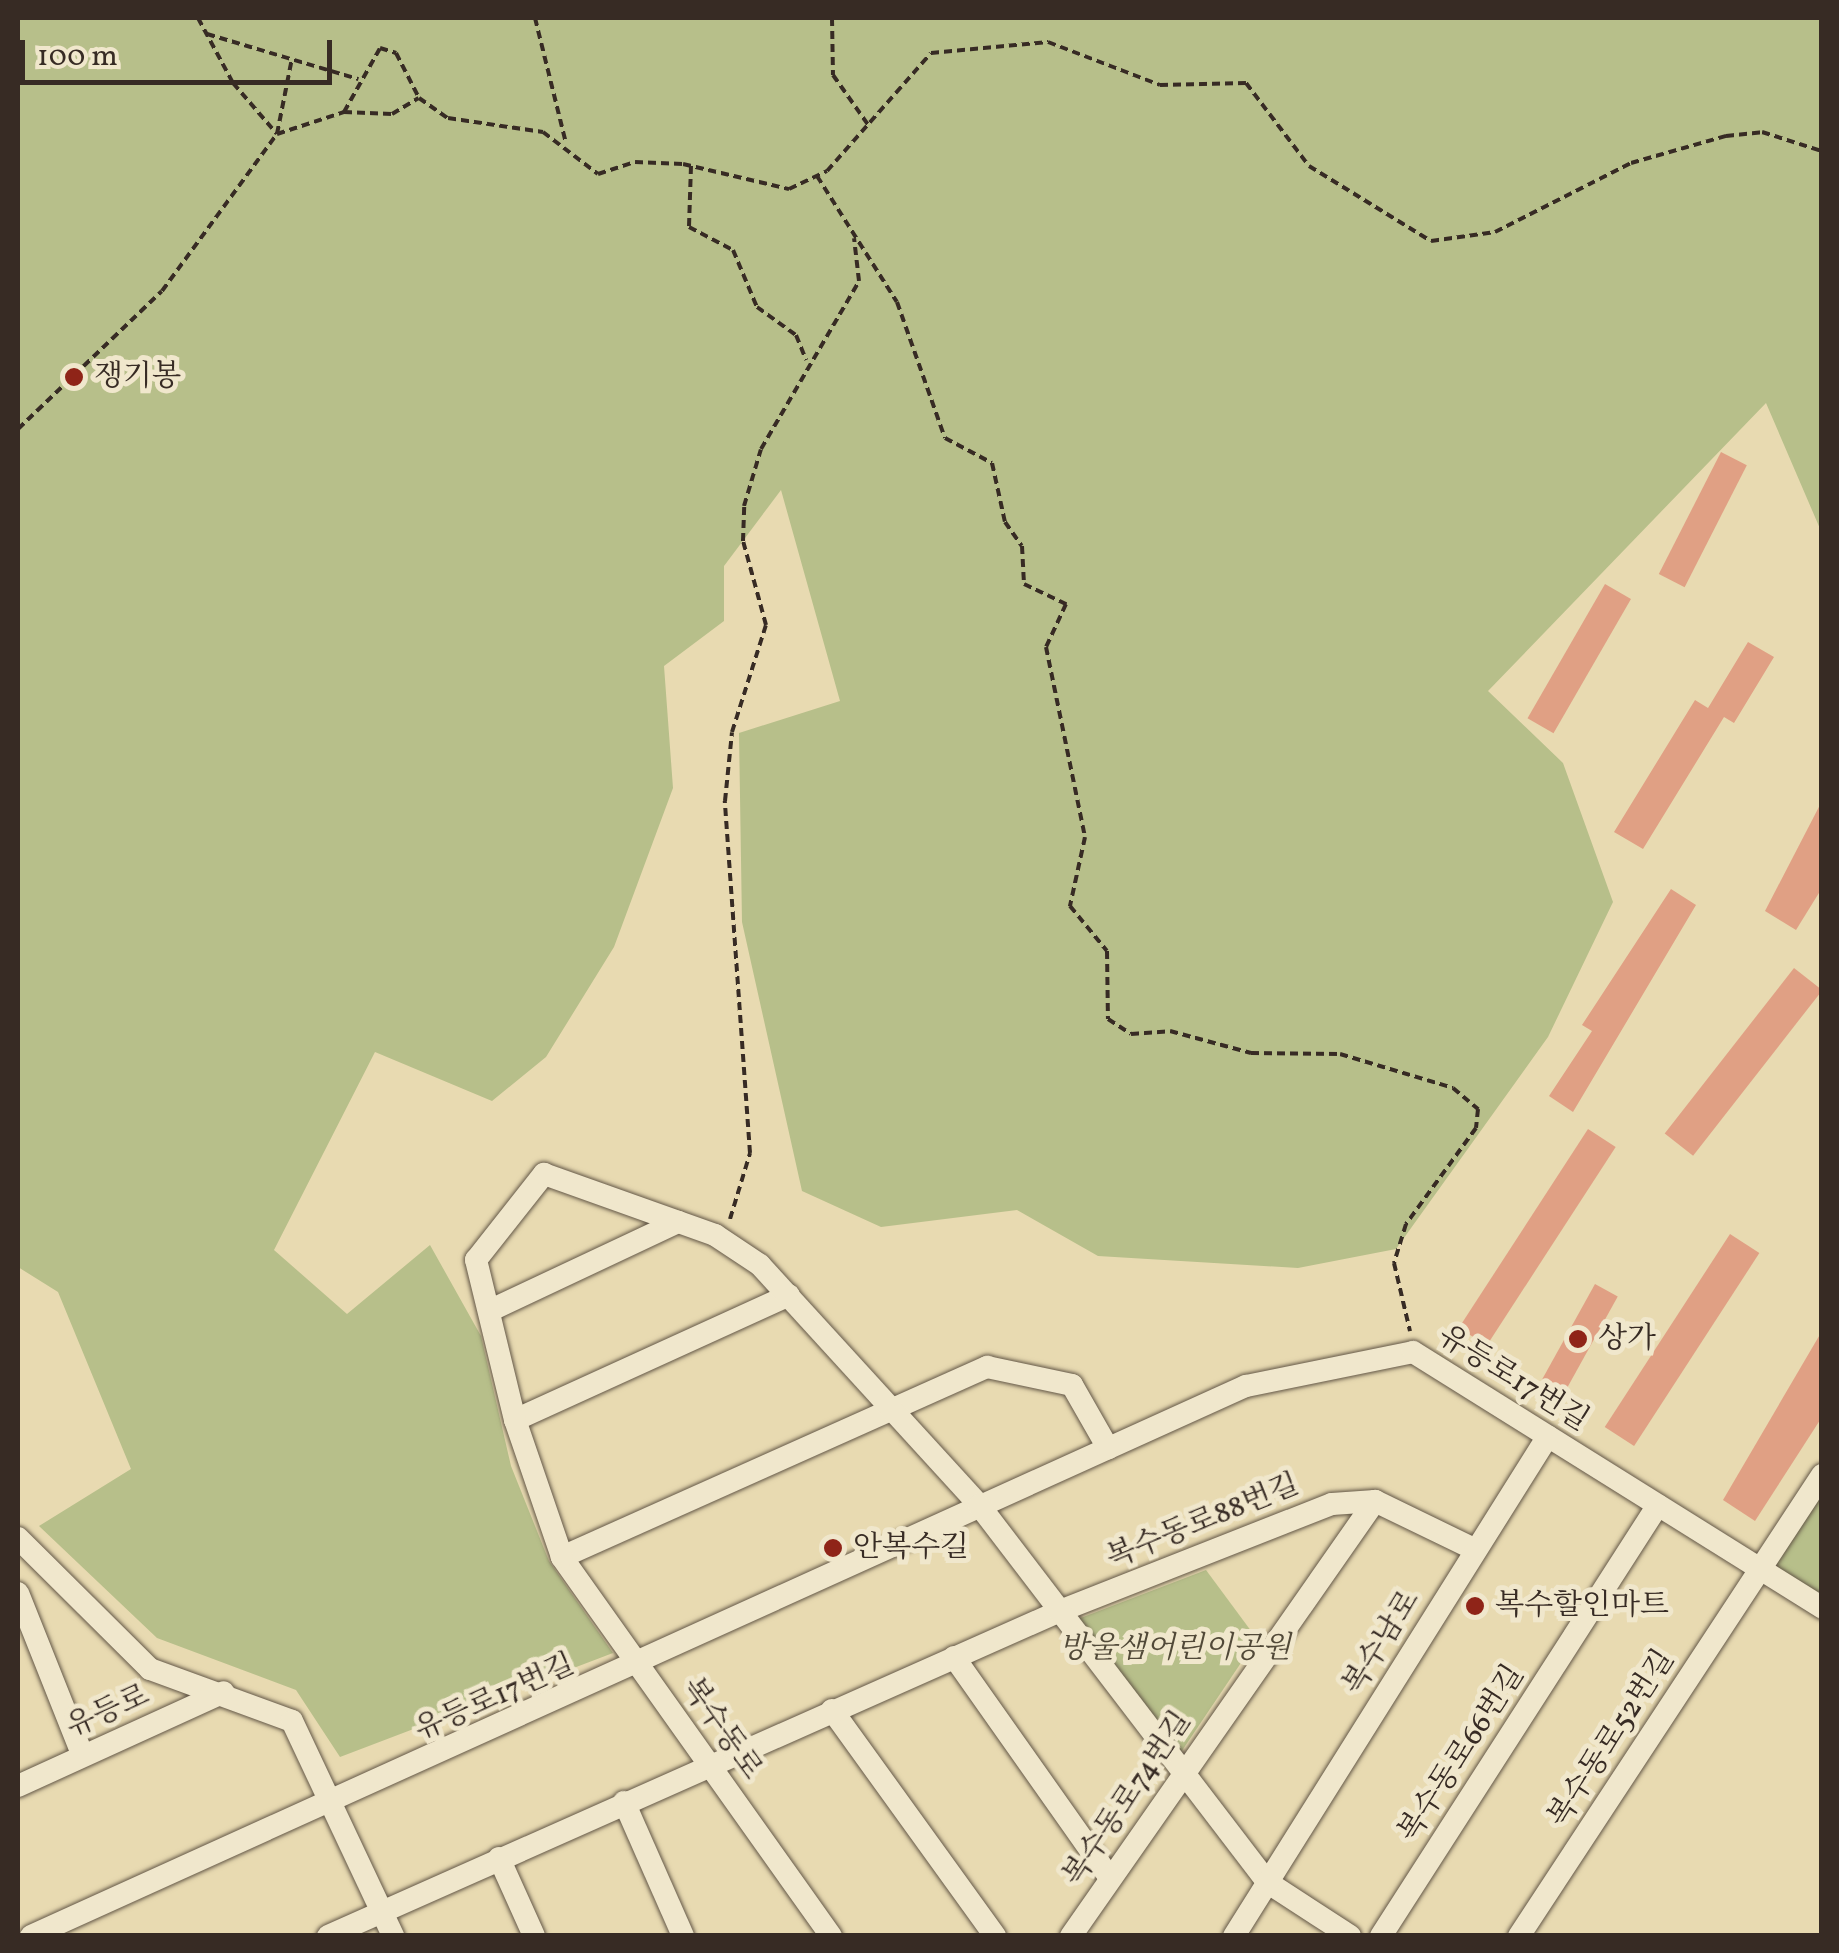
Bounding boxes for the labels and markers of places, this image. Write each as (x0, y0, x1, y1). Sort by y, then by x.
place label: 쟁기봉 (94, 359, 181, 395)
marker: 쟁기봉 (63, 366, 85, 388)
place label: 상가 (1598, 1321, 1656, 1357)
marker: 상가 (1567, 1328, 1589, 1350)
place label: 안복수길 (853, 1530, 969, 1566)
marker: 안복수길 (822, 1537, 844, 1559)
place label: 복수할인마트 (1495, 1588, 1669, 1624)
marker: 복수할인마트 (1464, 1595, 1486, 1617)

